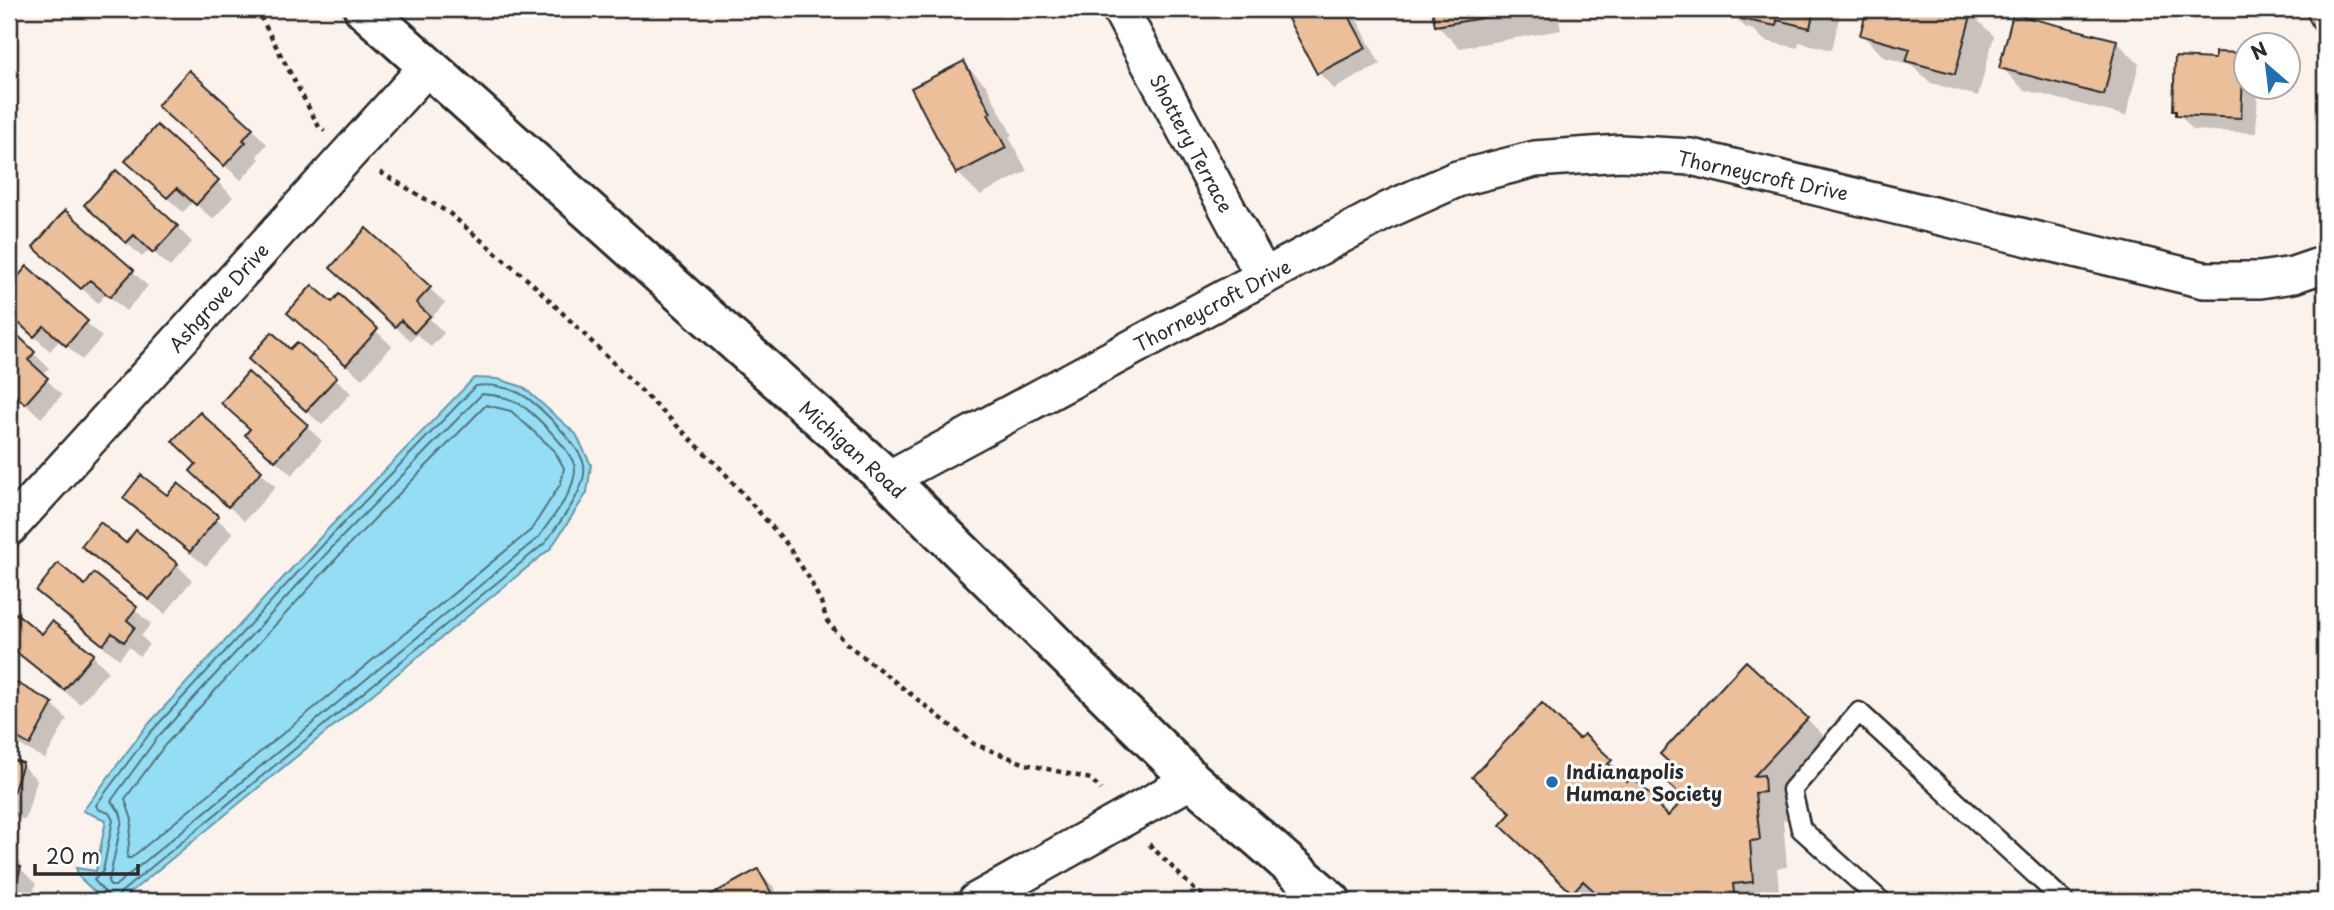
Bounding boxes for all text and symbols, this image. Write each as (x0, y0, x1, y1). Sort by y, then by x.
north arrow (2232, 32, 2302, 102)
text: N (2245, 34, 2272, 66)
street label: Shottery Terrace (1144, 69, 1240, 217)
street label: Thorneycroft Drive (1675, 143, 1851, 207)
street label: Ashgrove Drive (161, 236, 275, 358)
street label: Thorneycroft Drive (1129, 252, 1295, 358)
street label: Michigan Road (794, 394, 912, 504)
place label: Indianapolis Humane Society (1566, 757, 1722, 807)
marker: Indianapolis Humane Society (1544, 774, 1560, 790)
scale bar (35, 833, 138, 877)
text: 20 m (46, 839, 100, 871)

